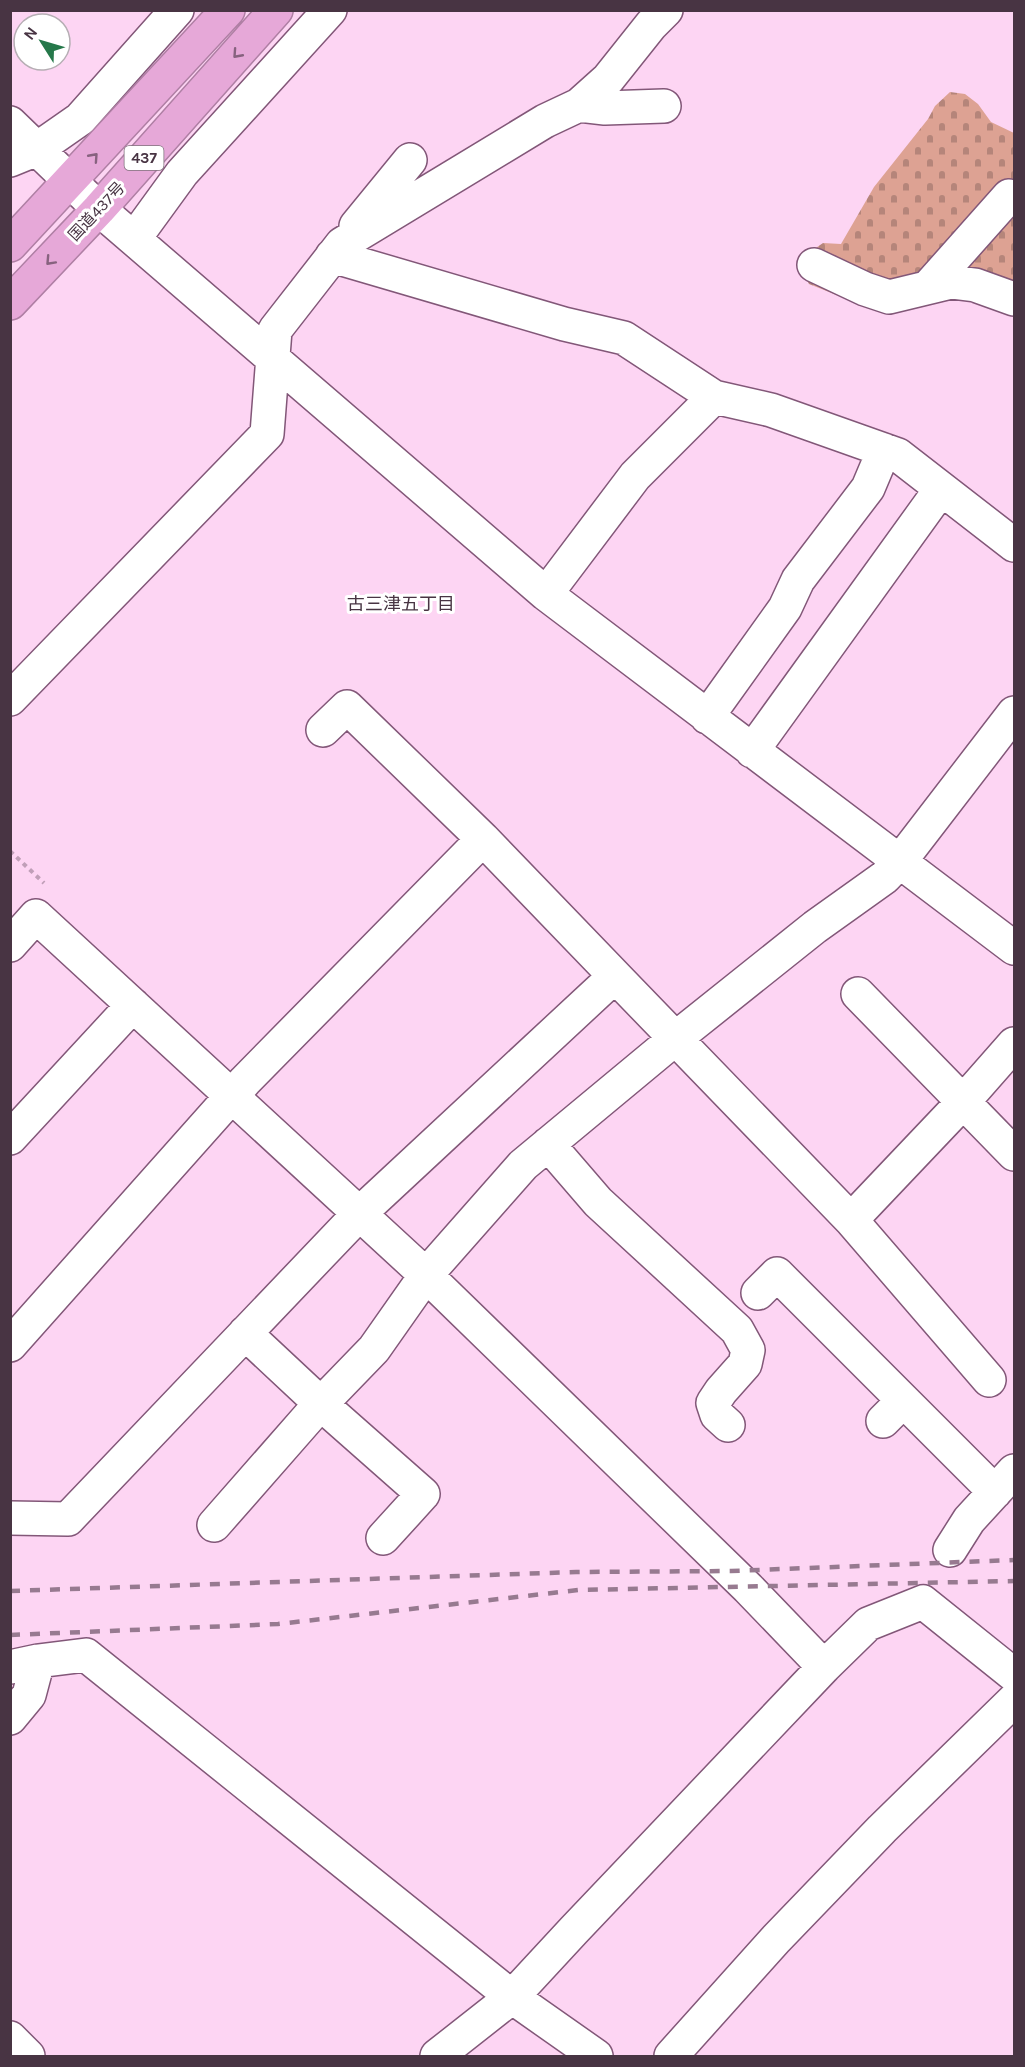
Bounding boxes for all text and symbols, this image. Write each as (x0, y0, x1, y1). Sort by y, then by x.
north arrow (12, 12, 72, 72)
text: N (19, 23, 41, 44)
one-way arrow (233, 47, 244, 58)
road number: 437 (124, 146, 164, 170)
one-way arrow (87, 153, 98, 164)
street label: 国道437号 (64, 178, 129, 245)
one-way arrow (46, 254, 57, 265)
district label: 古三津五丁目 (347, 593, 455, 615)

